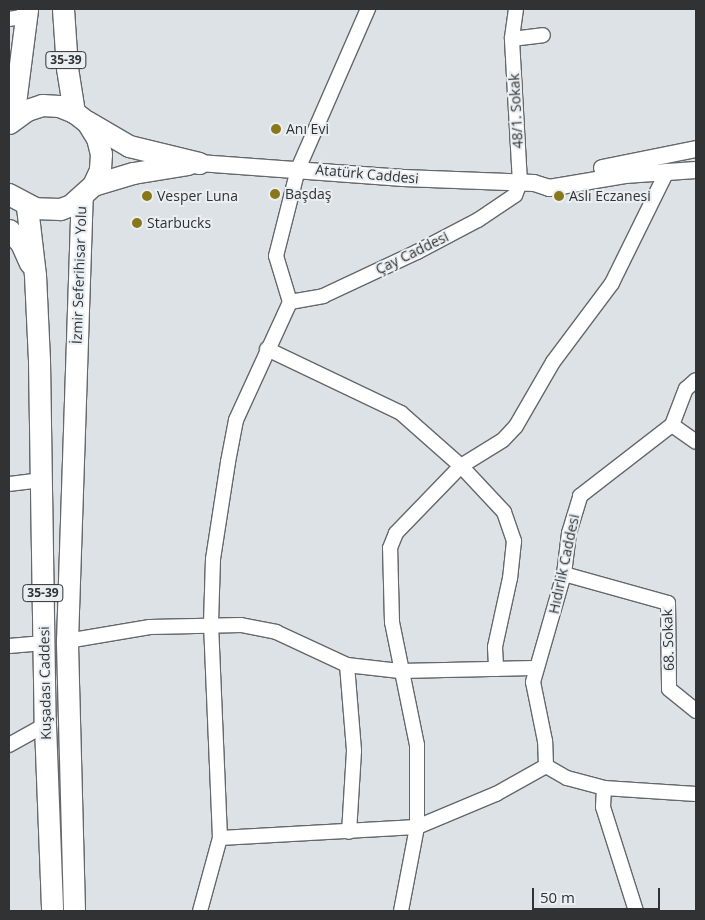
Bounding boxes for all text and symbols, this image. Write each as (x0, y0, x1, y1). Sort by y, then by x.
road number: 35-39 (45, 50, 87, 70)
street label: 48/1. Sokak (506, 73, 526, 149)
place label: Anı Evi (286, 121, 329, 137)
marker: Anı Evi (270, 123, 282, 135)
street label: Atatürk Caddesi (315, 161, 419, 187)
place label: Başdaş (285, 186, 332, 202)
place label: Vesper Luna (157, 188, 238, 204)
marker: Başdaş (269, 188, 281, 200)
place label: Aslı Eczanesi (569, 188, 651, 204)
marker: Vesper Luna (141, 190, 153, 202)
marker: Aslı Eczanesi (553, 190, 565, 202)
street label: İzmir Seferihisar Yolu (68, 206, 90, 344)
place label: Starbucks (147, 215, 211, 231)
marker: Starbucks (131, 217, 143, 229)
street label: Çay Caddesi (373, 228, 451, 278)
street label: Hıdırlık Caddesi (545, 513, 583, 615)
road number: 35-39 (22, 584, 64, 602)
street label: 68. Sokak (659, 609, 677, 671)
street label: Kuşadası Caddesi (36, 626, 54, 740)
scale bar (535, 878, 662, 910)
text: 50 m (540, 887, 575, 907)

